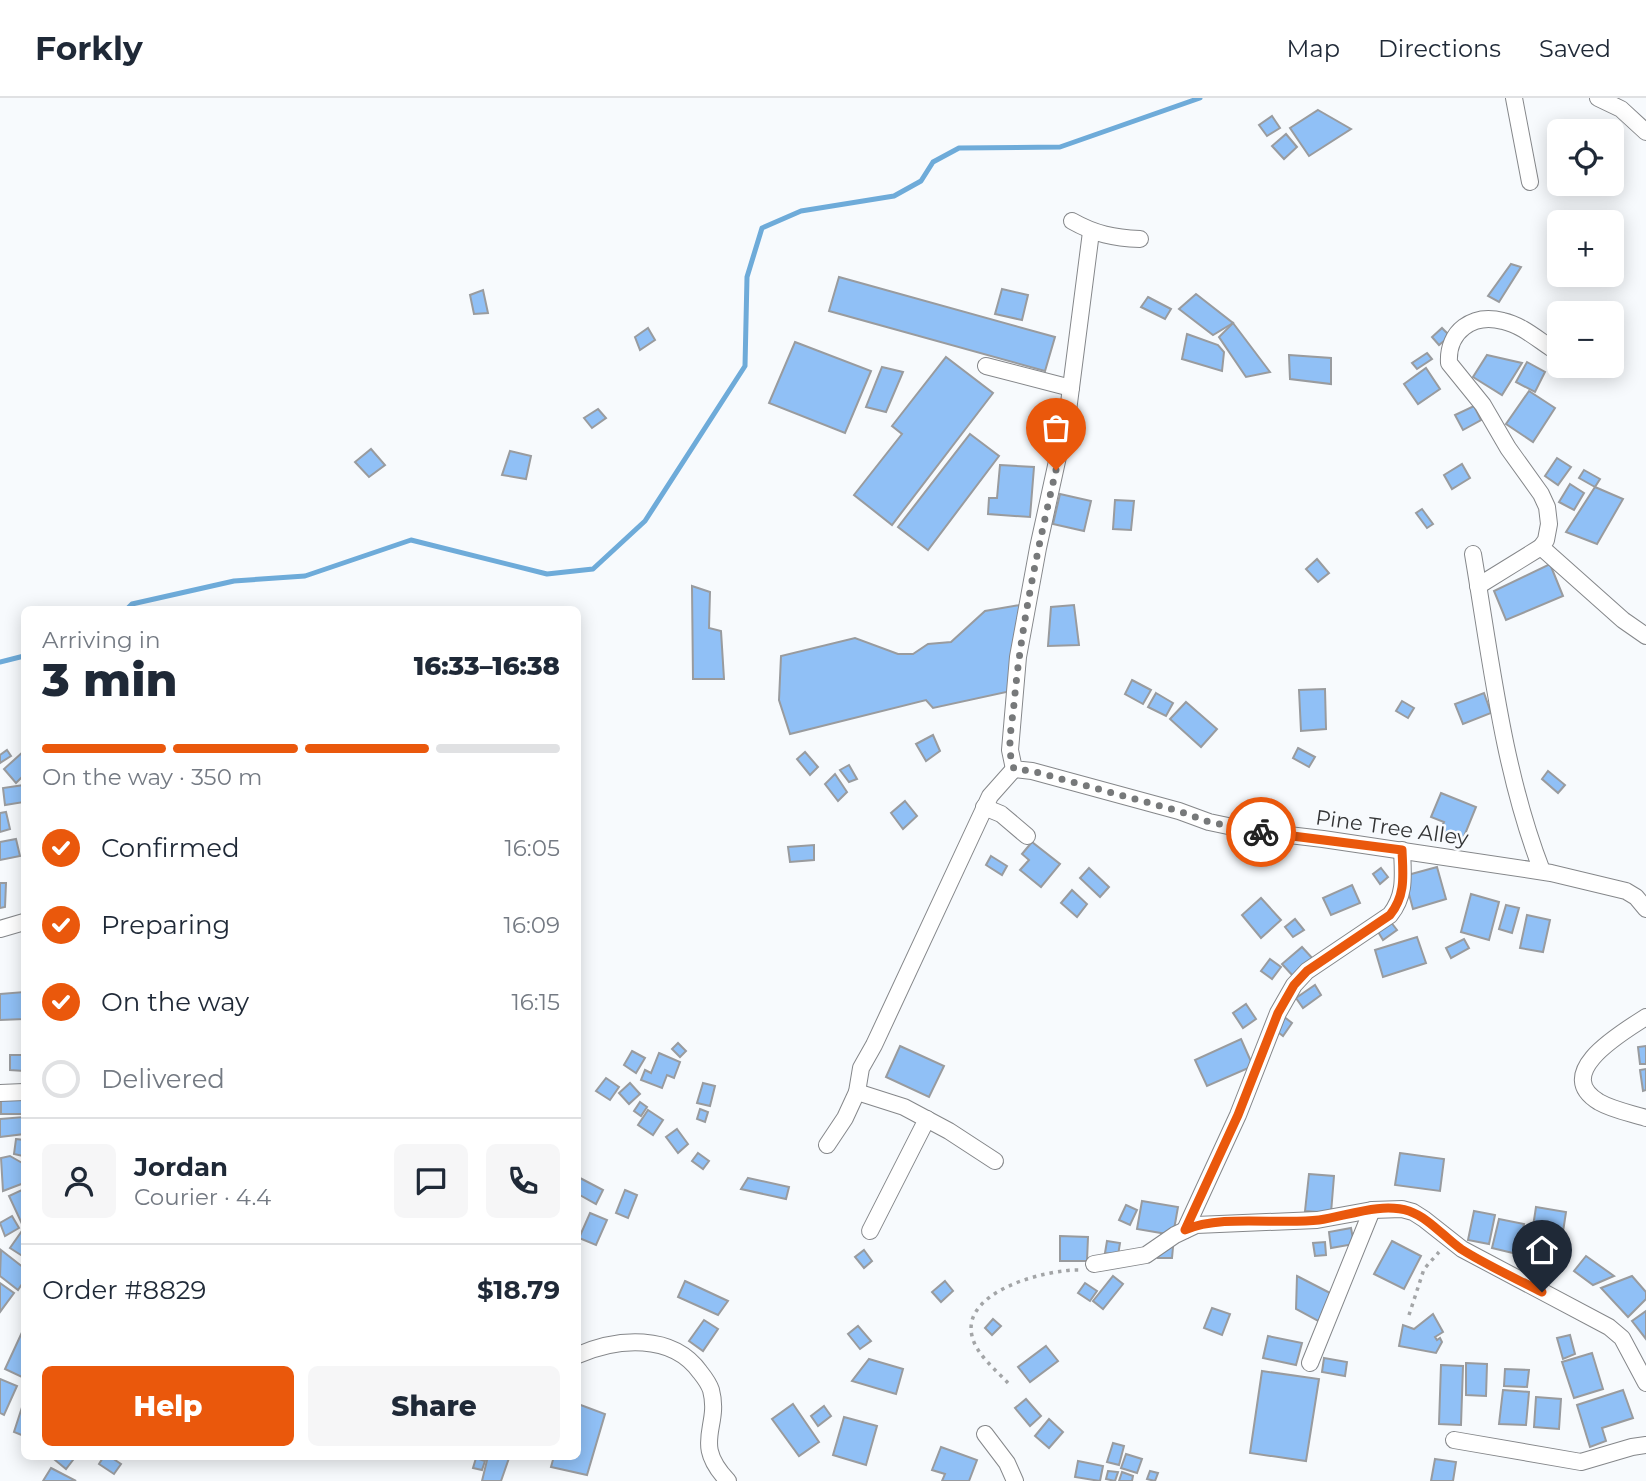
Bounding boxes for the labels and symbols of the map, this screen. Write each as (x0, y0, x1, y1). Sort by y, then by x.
pin (1026, 398, 1086, 470)
courier (1226, 797, 1296, 867)
street label: Pine Tree Alley (1314, 804, 1471, 851)
pin (1512, 1220, 1572, 1292)

